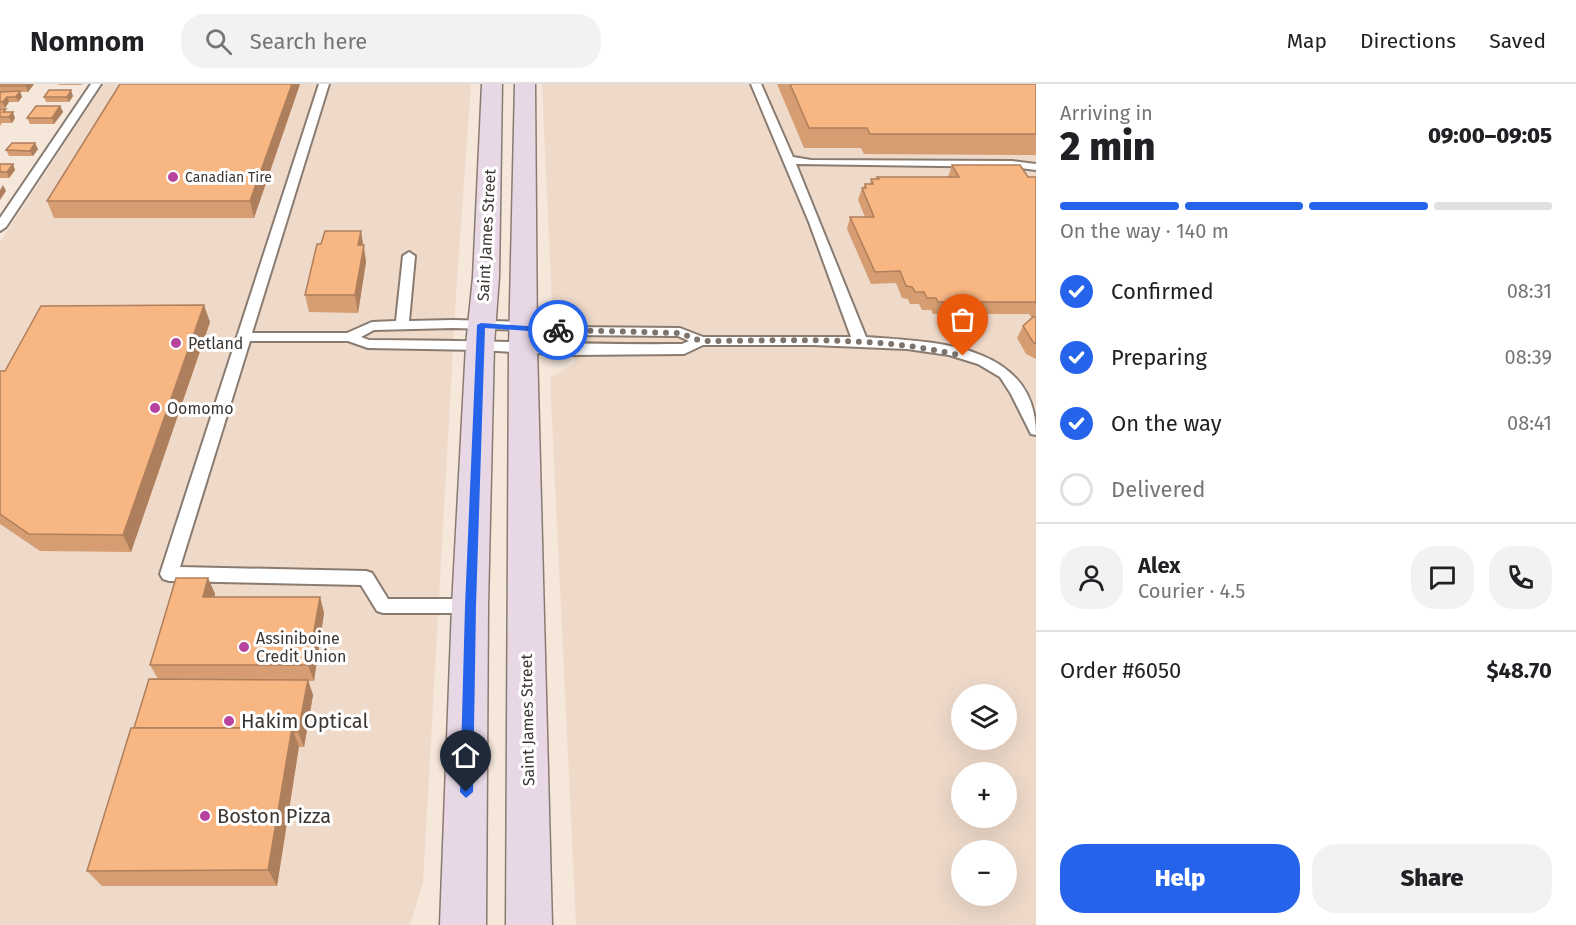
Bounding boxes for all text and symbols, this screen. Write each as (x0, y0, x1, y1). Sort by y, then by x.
search box (181, 14, 601, 68)
text: Nomnom (30, 25, 145, 58)
icon: search (202, 25, 235, 58)
text: Search here (250, 28, 367, 55)
text: Map (1287, 28, 1327, 54)
text: Directions (1360, 28, 1456, 54)
text: Saved (1489, 28, 1546, 54)
text: Arriving in (1060, 101, 1153, 125)
text: 09:00–09:05 (1428, 122, 1552, 149)
text: 2 min (1060, 124, 1156, 170)
street label: Saint James Street (474, 168, 499, 302)
place label: Canadian Tire (185, 169, 272, 186)
marker: Canadian Tire (166, 170, 180, 184)
text: On the way · 140 m (1060, 219, 1229, 243)
icon: check (1060, 275, 1093, 308)
text: Confirmed (1111, 278, 1214, 305)
text: 08:31 (1507, 279, 1552, 303)
pin (937, 294, 988, 356)
courier (528, 300, 588, 360)
icon: bag (946, 303, 979, 336)
icon: bike (542, 314, 575, 347)
place label: Petland (188, 334, 243, 353)
marker: Petland (169, 336, 183, 350)
icon: check (1060, 341, 1093, 374)
text: Preparing (1111, 344, 1207, 371)
text: 08:39 (1505, 345, 1552, 369)
place label: Oomomo (167, 399, 234, 418)
marker: Oomomo (148, 401, 162, 415)
icon: check (1060, 407, 1093, 440)
text: On the way (1111, 410, 1222, 437)
text: 08:41 (1507, 411, 1552, 435)
text: Delivered (1111, 476, 1206, 503)
button: person (1060, 546, 1123, 609)
button: chat (1411, 546, 1474, 609)
button: phone (1489, 546, 1552, 609)
text: Alex (1138, 552, 1181, 579)
text: Courier · 4.5 (1138, 579, 1245, 603)
place label: Assiniboine Credit Union (256, 629, 346, 666)
marker: Assiniboine Credit Union (237, 640, 251, 654)
street label: Saint James Street (517, 653, 538, 786)
text: Order #6050 (1060, 657, 1181, 684)
text: $48.70 (1487, 657, 1552, 684)
map controls (951, 684, 1017, 906)
button: layers (951, 684, 1017, 750)
place label: Hakim Optical (241, 709, 368, 733)
marker: Hakim Optical (222, 714, 236, 728)
pin (440, 730, 491, 792)
icon: home (449, 739, 482, 772)
button: + (951, 762, 1017, 828)
place label: Boston Pizza (217, 804, 331, 828)
marker: Boston Pizza (198, 809, 212, 823)
button: − (951, 840, 1017, 906)
button: Help (1060, 844, 1300, 913)
button: Share (1312, 844, 1552, 913)

